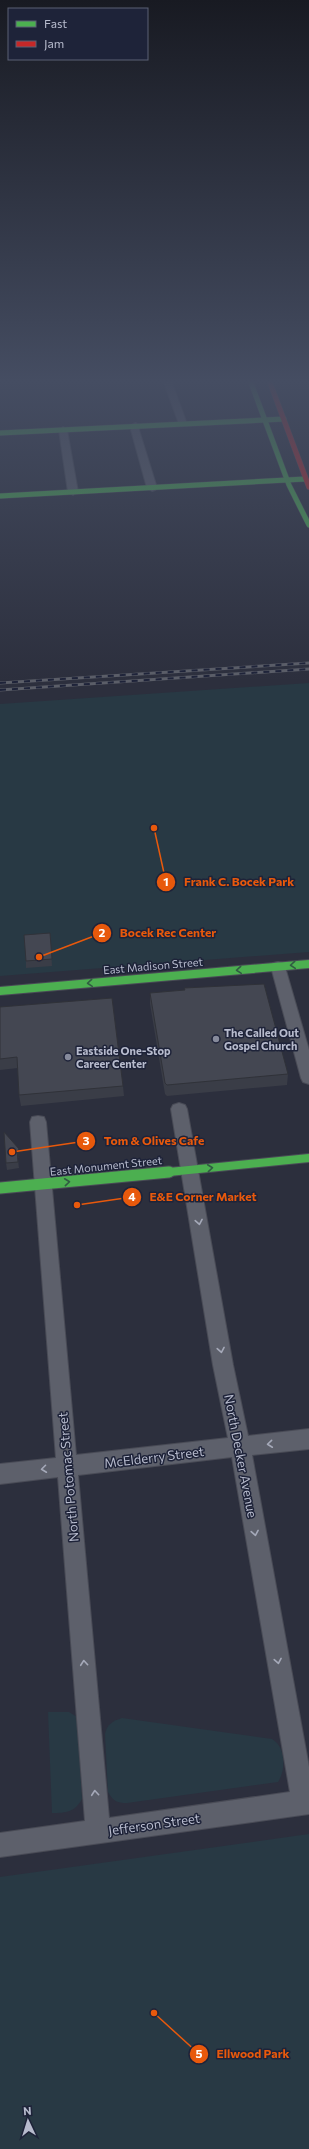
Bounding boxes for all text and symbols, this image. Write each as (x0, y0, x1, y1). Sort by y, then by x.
legend (8, 8, 148, 60)
text: Fast (44, 16, 67, 30)
text: Jam (44, 36, 64, 51)
callout: Frank C. Bocek Park (156, 870, 302, 894)
text: 1 (163, 874, 169, 888)
text: Frank C. Bocek Park (184, 874, 294, 888)
callout: Bocek Rec Center (92, 921, 224, 945)
text: 2 (99, 925, 106, 939)
text: Bocek Rec Center (120, 925, 216, 939)
street label: East Madison Street (102, 955, 204, 976)
one-way arrow (290, 961, 296, 970)
one-way arrow (236, 966, 242, 975)
one-way arrow (87, 979, 93, 988)
place label: The Called Out Gospel Church (224, 1026, 299, 1052)
marker: The Called Out Gospel Church (211, 1034, 221, 1044)
place label: Eastside One-Stop Career Center (76, 1044, 171, 1070)
marker: Eastside One-Stop Career Center (63, 1052, 73, 1062)
callout: Tom & Olives Cafe (76, 1129, 213, 1153)
text: 3 (83, 1133, 90, 1147)
text: Tom & Olives Cafe (104, 1133, 204, 1147)
street label: East Monument Street (49, 1153, 163, 1178)
one-way arrow (207, 1163, 213, 1172)
one-way arrow (64, 1177, 70, 1186)
callout: E&E Corner Market (122, 1185, 265, 1209)
text: 4 (128, 1189, 136, 1203)
text: E&E Corner Market (149, 1189, 257, 1203)
one-way arrow (194, 1219, 203, 1225)
one-way arrow (216, 1347, 225, 1353)
street label: North Decker Avenue (221, 1393, 261, 1519)
street label: North Potomac Street (54, 1411, 82, 1543)
one-way arrow (267, 1439, 273, 1448)
street label: McElderry Street (103, 1443, 205, 1471)
one-way arrow (41, 1464, 47, 1473)
one-way arrow (251, 1530, 259, 1536)
one-way arrow (273, 1658, 281, 1664)
one-way arrow (79, 1660, 88, 1666)
one-way arrow (90, 1790, 99, 1796)
street label: Jefferson Street (107, 1810, 201, 1838)
callout: Ellwood Park (189, 2042, 298, 2066)
text: 5 (196, 2046, 203, 2060)
text: Ellwood Park (216, 2046, 290, 2060)
north arrow (8, 2101, 48, 2141)
text: N (23, 2104, 32, 2117)

